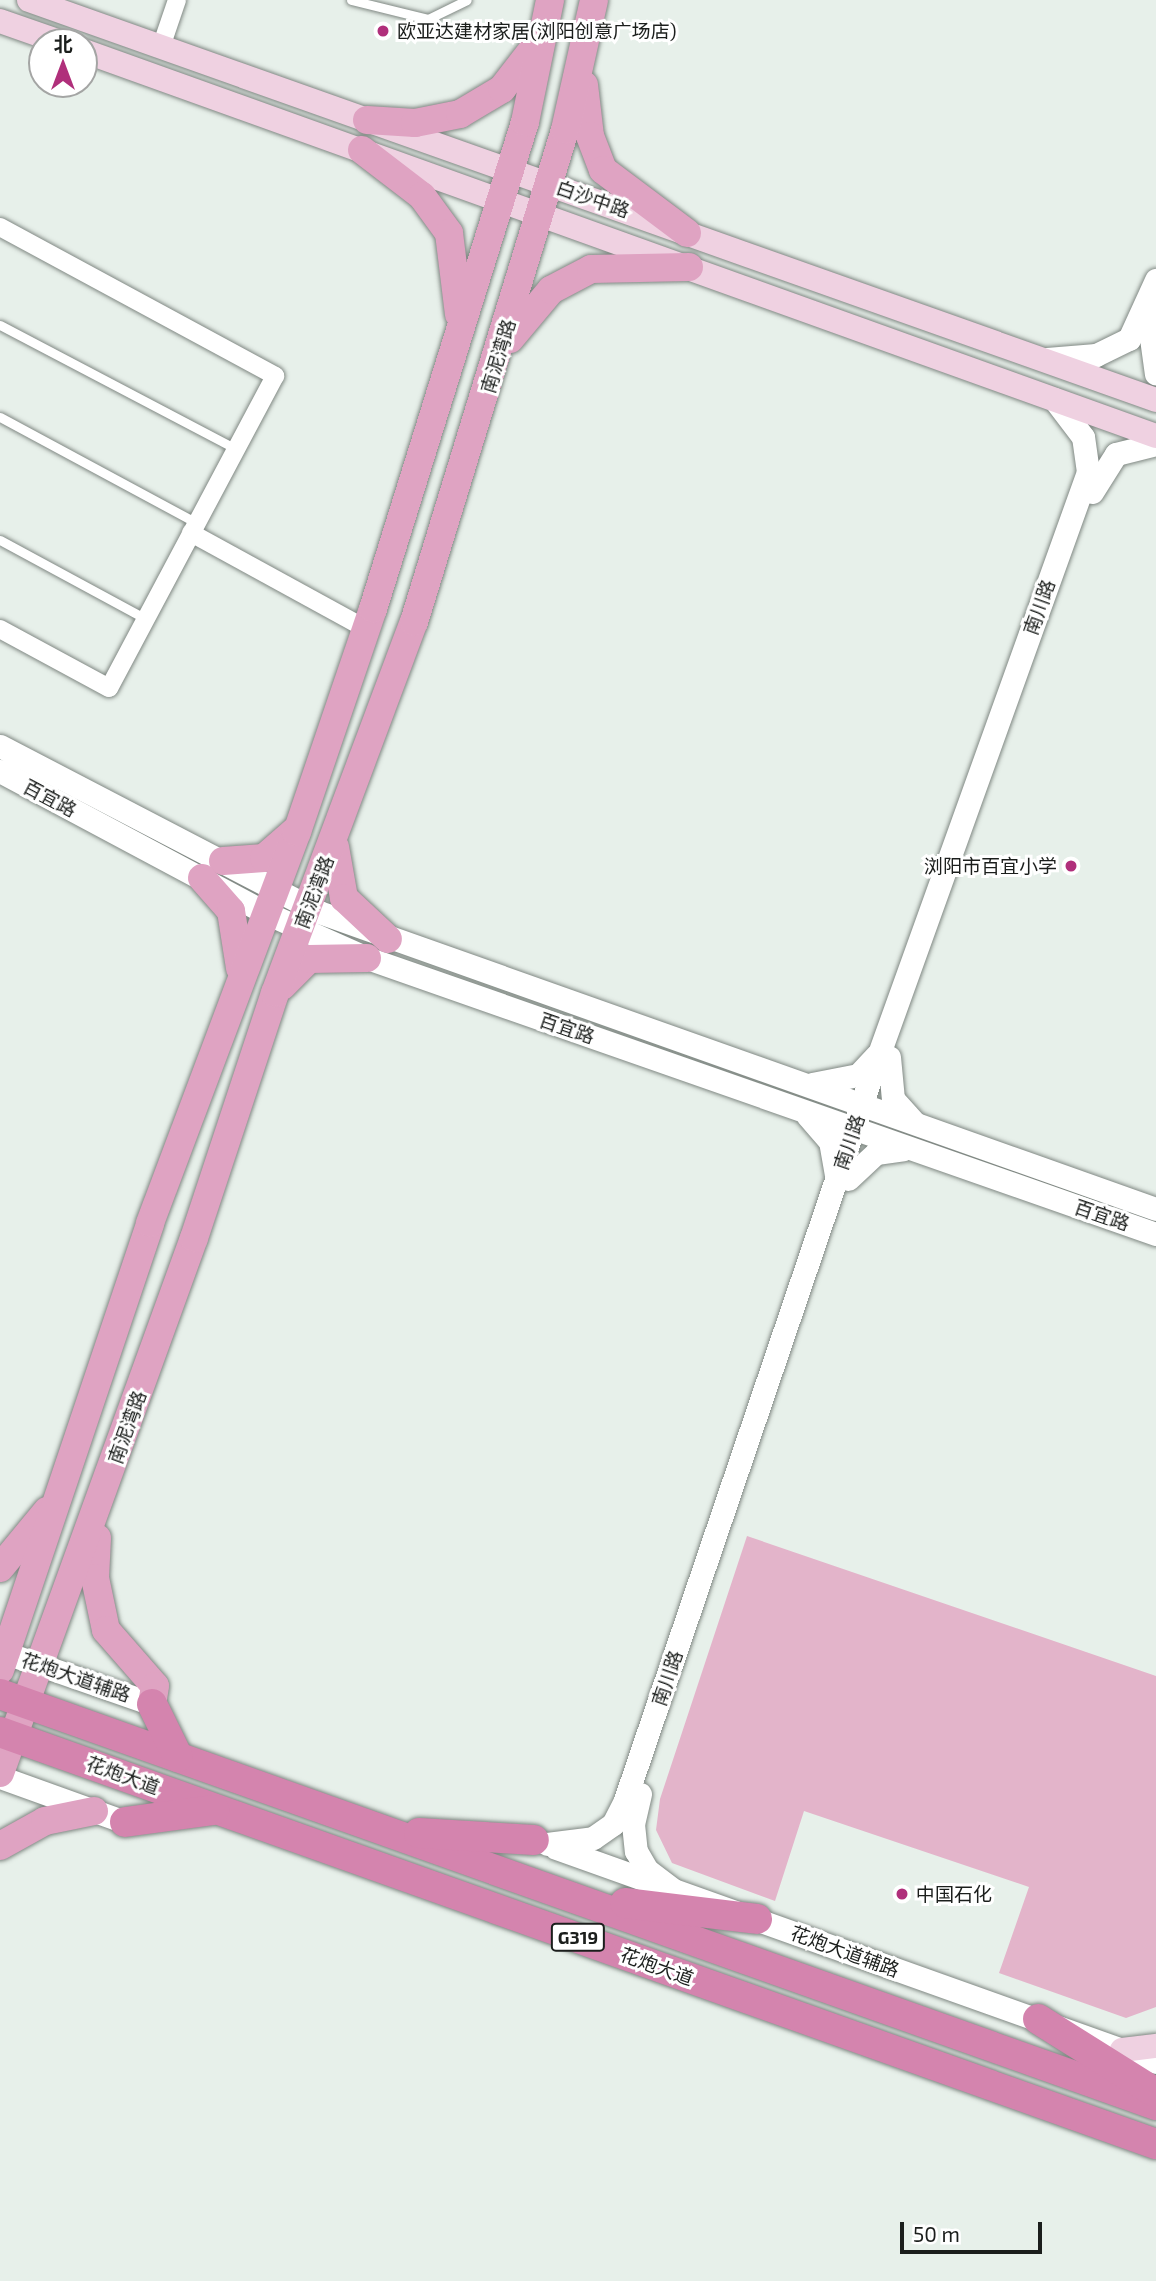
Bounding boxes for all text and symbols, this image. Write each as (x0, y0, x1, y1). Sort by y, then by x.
place label: 欧亚达建材家居(浏阳创意广场店) (397, 20, 677, 42)
marker: 欧亚达建材家居(浏阳创意广场店) (375, 23, 391, 39)
north arrow (28, 28, 98, 98)
text: 北 (53, 32, 73, 55)
street label: 白沙中路 (553, 176, 633, 222)
street label: 南泥湾路 (476, 316, 520, 396)
street label: 南川路 (1019, 576, 1059, 638)
street label: 百宜路 (19, 775, 81, 821)
street label: 南泥湾路 (290, 852, 338, 932)
place label: 浏阳市百宜小学 (924, 855, 1057, 877)
marker: 浏阳市百宜小学 (1063, 858, 1079, 874)
street label: 百宜路 (536, 1008, 598, 1048)
street label: 南川路 (829, 1111, 869, 1173)
street label: 百宜路 (1071, 1195, 1133, 1235)
street label: 南泥湾路 (103, 1387, 151, 1467)
street label: 南川路 (647, 1647, 687, 1709)
street label: 花炮大道辅路 (18, 1648, 134, 1706)
street label: 花炮大道 (83, 1751, 163, 1799)
place label: 中国石化 (916, 1883, 992, 1905)
marker: 中国石化 (894, 1886, 910, 1902)
street label: 花炮大道辅路 (788, 1921, 902, 1981)
road number: G319 (550, 1923, 606, 1952)
street label: 花炮大道 (617, 1942, 697, 1990)
scale bar (904, 2208, 1046, 2252)
text: 50 m (913, 2221, 960, 2246)

